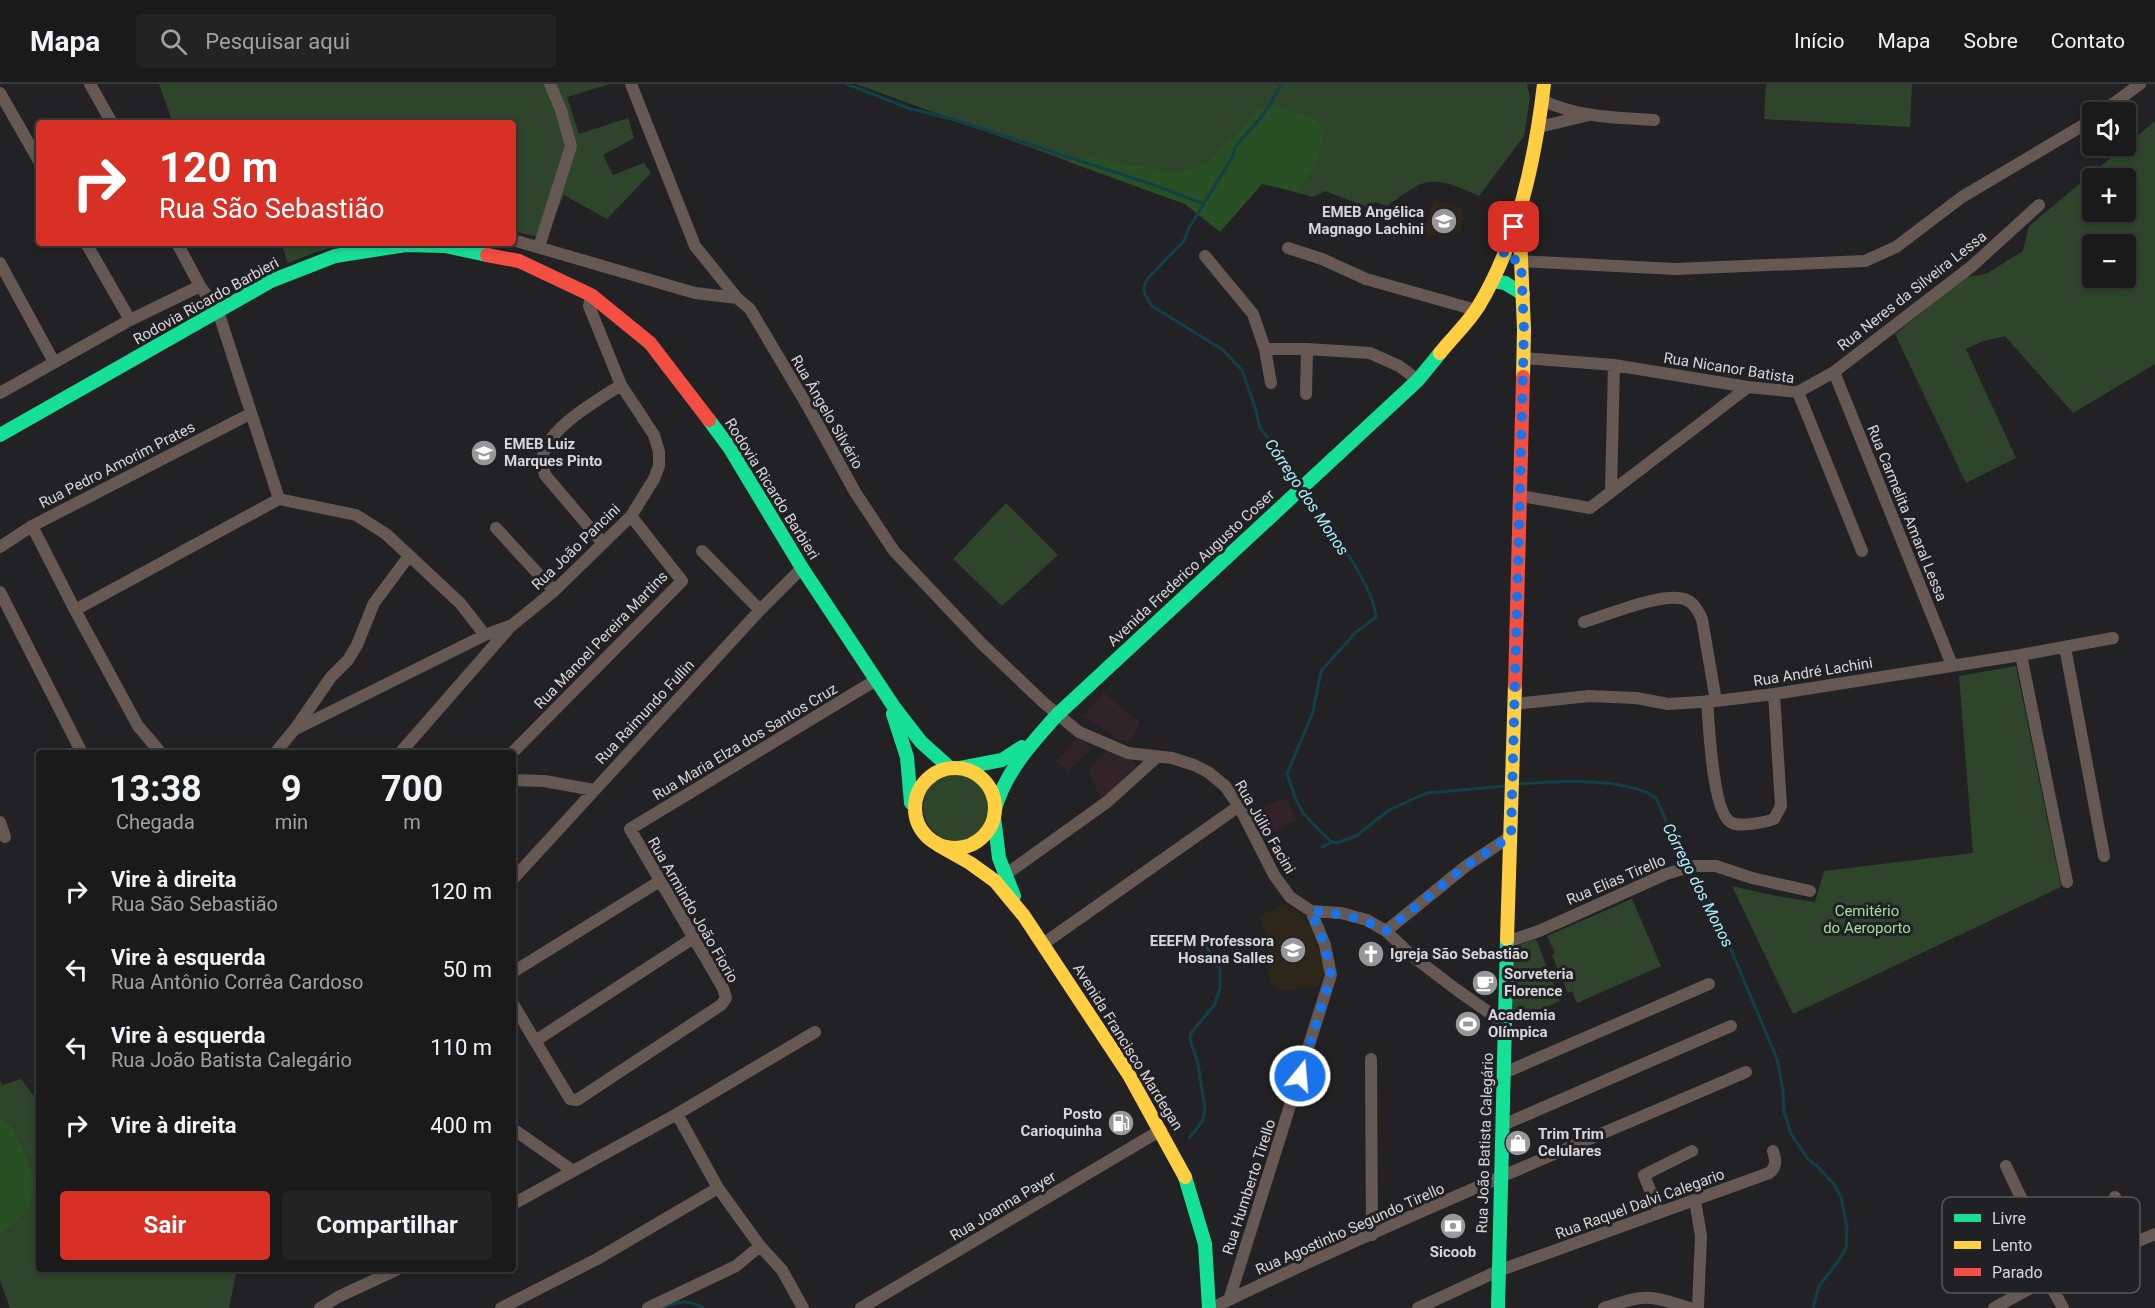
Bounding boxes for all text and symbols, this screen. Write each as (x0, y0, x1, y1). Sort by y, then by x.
search box (136, 14, 556, 68)
text: Mapa (30, 25, 100, 58)
icon: search (157, 25, 190, 58)
text: Pesquisar aqui (205, 29, 350, 54)
text: Início (1794, 29, 1845, 53)
text: Mapa (1878, 29, 1931, 53)
text: Sobre (1964, 29, 2018, 53)
text: Contato (2051, 29, 2125, 53)
map controls (2082, 102, 2136, 288)
button: sound (2082, 102, 2136, 156)
text: 120 m (159, 143, 278, 192)
icon: right (60, 144, 138, 222)
button: + (2082, 168, 2136, 222)
text: Rua São Sebastião (159, 193, 384, 225)
pin (1488, 201, 1539, 252)
place label: EMEB Angélica Magnago Lachini (1308, 203, 1424, 238)
school or university icon: EMEB Angélica Magnago Lachini (1429, 206, 1459, 236)
icon: arrive (1497, 210, 1530, 243)
street label: Rua Neres da Silveira Lessa (1834, 227, 1990, 355)
button: − (2082, 234, 2136, 288)
street label: Rodovia Ricardo Barbieri (130, 254, 282, 348)
street label: Rua Nicanor Batista (1662, 349, 1796, 387)
street label: Rua Ângelo Silvério (787, 352, 867, 472)
street label: Rodovia Ricardo Barbieri (721, 415, 823, 563)
street label: Rua Pedro Amorim Prates (36, 418, 198, 512)
street label: Rua Carmelita Amaral Lessa (1863, 422, 1951, 604)
place label: EMEB Luiz Marques Pinto (504, 435, 602, 470)
water label: Córrego dos Monos (1261, 435, 1353, 559)
school or university icon: EMEB Luiz Marques Pinto (469, 438, 499, 468)
street label: Avenida Frederico Augusto Coser (1104, 486, 1278, 650)
street label: Rua João Pancini (528, 500, 624, 594)
street label: Rua Manoel Pereira Martins (530, 567, 672, 713)
street label: Rua André Lachini (1752, 654, 1874, 690)
street label: Rua Raimundo Fullin (592, 656, 698, 768)
street label: Rua Maria Elza dos Santos Cruz (650, 680, 840, 804)
text: 13:38 (109, 768, 202, 810)
text: 9 (281, 768, 302, 810)
text: 700 (381, 768, 443, 810)
street label: Rua Júlio Facini (1231, 777, 1299, 877)
text: Chegada (116, 810, 195, 834)
text: min (275, 810, 308, 834)
text: m (403, 810, 421, 834)
water label: Córrego dos Monos (1659, 820, 1737, 950)
street label: Rua Armindo João Fiorio (644, 834, 742, 986)
street label: Rua Elias Tirello (1564, 851, 1668, 909)
text: Vire à direita (111, 867, 237, 892)
icon: right (60, 875, 93, 908)
text: 120 m (430, 879, 492, 904)
text: Rua São Sebastião (111, 892, 278, 916)
park label: Cemitério do Aeroporto (1823, 902, 1911, 937)
place label: EEEFM Professora Hosana Salles (1150, 932, 1274, 967)
school or university icon: EEEFM Professora Hosana Salles (1278, 935, 1308, 965)
church icon: Igreja São Sebastião (1356, 939, 1386, 969)
text: Vire à esquerda (111, 945, 265, 970)
place label: Igreja São Sebastião (1390, 945, 1529, 963)
icon: left (60, 953, 93, 986)
text: 50 m (443, 957, 492, 982)
street label: Avenida Francisco Mardegan (1069, 960, 1187, 1134)
place label: Sorveteria Florence (1504, 965, 1574, 1000)
cafe icon: Sorveteria Florence (1470, 968, 1500, 998)
text: Rua Antônio Corrêa Cardoso (111, 970, 363, 994)
place label: Academia Olímpica (1488, 1006, 1555, 1041)
sports icon: Academia Olímpica (1453, 1009, 1483, 1039)
text: Vire à esquerda (111, 1023, 265, 1048)
icon: left (60, 1031, 93, 1064)
text: 110 m (430, 1035, 492, 1060)
position arrow (1268, 1044, 1332, 1108)
text: Rua João Batista Calegário (111, 1048, 352, 1072)
street label: Rua João Batista Calegário (1473, 1052, 1497, 1234)
place label: Posto Carioquinha (1021, 1105, 1102, 1140)
fuel station icon: Posto Carioquinha (1106, 1108, 1136, 1138)
icon: right (60, 1109, 93, 1142)
text: Vire à direita (111, 1113, 237, 1138)
text: 400 m (430, 1113, 492, 1138)
street label: Rua Humberto Tirello (1219, 1117, 1279, 1257)
place label: Trim Trim Celulares (1538, 1125, 1604, 1160)
shop icon: Trim Trim Celulares (1503, 1128, 1533, 1158)
street label: Rua Raquel Dalvi Calegario (1553, 1165, 1727, 1243)
street label: Rua Joanna Payer (947, 1167, 1059, 1245)
street label: Rua Agostinho Segundo Tirello (1253, 1179, 1447, 1279)
button: Sair (60, 1191, 270, 1260)
button: Compartilhar (282, 1191, 492, 1260)
legend (1942, 1197, 2140, 1293)
text: Livre (1992, 1209, 2026, 1228)
bank icon: Sicoob (1438, 1211, 1468, 1241)
text: Lento (1992, 1236, 2032, 1255)
place label: Sicoob (1430, 1243, 1476, 1261)
text: Parado (1992, 1263, 2043, 1282)

